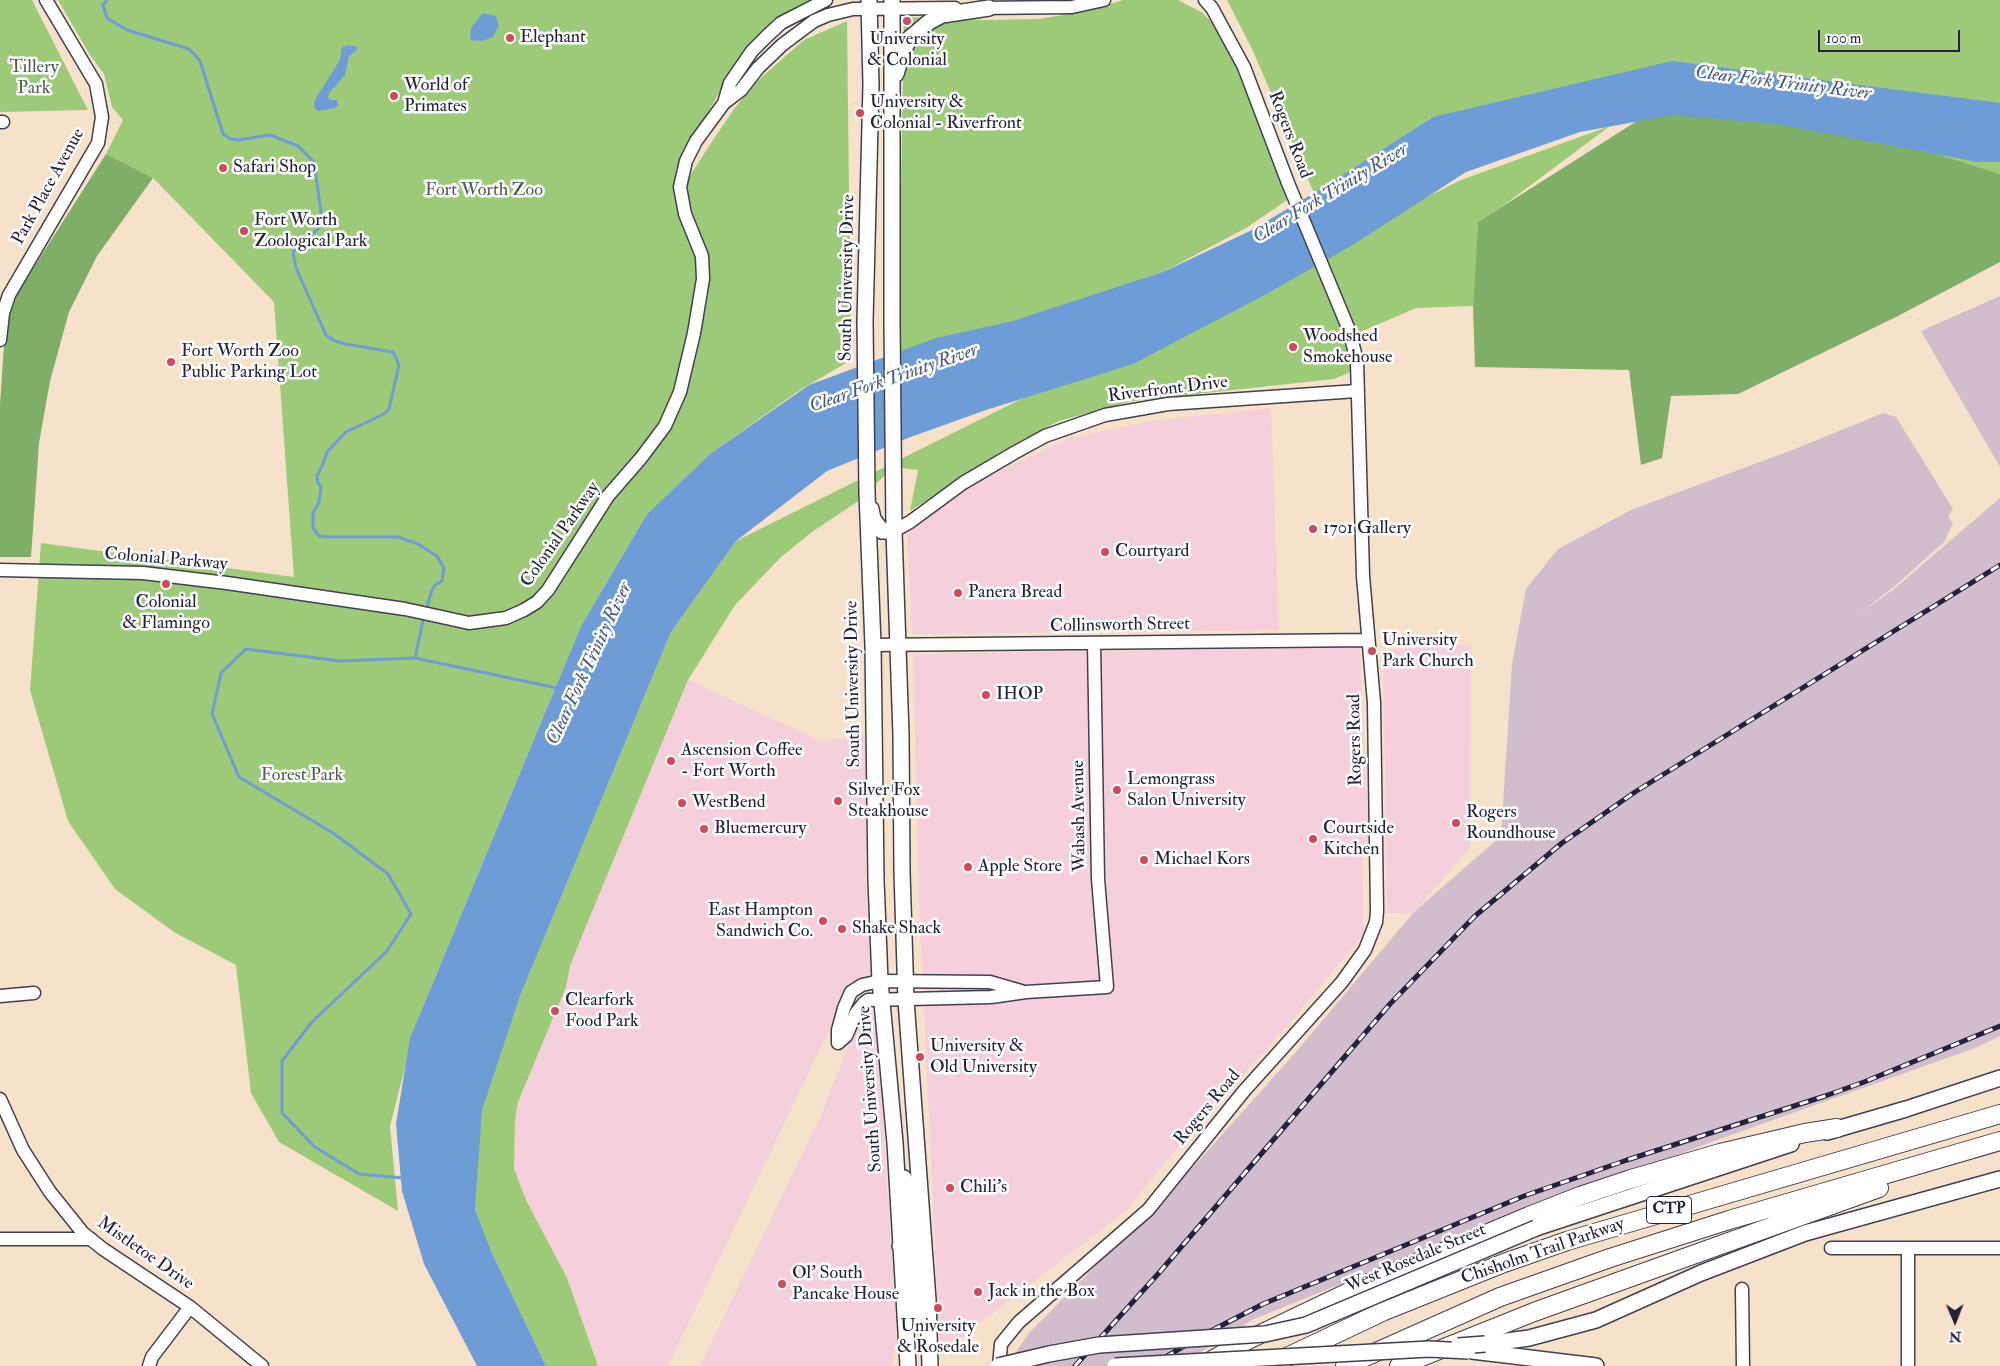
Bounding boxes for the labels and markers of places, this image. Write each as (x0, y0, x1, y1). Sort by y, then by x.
marker: University & Colonial (901, 15, 913, 27)
place label: Elephant (520, 27, 586, 49)
place label: University & Colonial (867, 29, 947, 72)
marker: Elephant (504, 32, 516, 44)
place label: World of Primates (404, 75, 468, 118)
marker: World of Primates (388, 90, 400, 102)
place label: University & Colonial - Riverfront (870, 92, 1022, 134)
marker: University & Colonial - Riverfront (854, 107, 866, 119)
place label: Safari Shop (233, 157, 316, 179)
marker: Safari Shop (217, 162, 229, 174)
place label: Fort Worth Zoological Park (254, 210, 367, 252)
marker: Fort Worth Zoological Park (238, 225, 250, 237)
place label: Woodshed Smokehouse (1303, 326, 1392, 368)
place label: Fort Worth Zoo Public Parking Lot (181, 341, 317, 384)
marker: Woodshed Smokehouse (1287, 341, 1299, 353)
marker: Fort Worth Zoo Public Parking Lot (165, 356, 177, 368)
place label: 1701 Gallery (1323, 518, 1411, 540)
marker: 1701 Gallery (1307, 523, 1319, 535)
place label: Courtyard (1115, 541, 1189, 563)
marker: Courtyard (1099, 546, 1111, 558)
marker: Colonial & Flamingo (160, 578, 172, 590)
place label: Panera Bread (968, 582, 1062, 604)
marker: Panera Bread (952, 587, 964, 599)
place label: Colonial & Flamingo (122, 592, 210, 634)
place label: University Park Church (1382, 630, 1474, 672)
marker: University Park Church (1366, 645, 1378, 657)
place label: IHOP (996, 684, 1043, 706)
marker: IHOP (980, 689, 992, 701)
place label: Ascension Coffee - Fort Worth (681, 740, 802, 782)
marker: Ascension Coffee - Fort Worth (665, 755, 677, 767)
place label: Lemongrass Salon University (1127, 769, 1246, 812)
place label: Silver Fox Steakhouse (848, 780, 928, 822)
marker: Lemongrass Salon University (1111, 784, 1123, 796)
place label: WestBend (692, 792, 766, 814)
marker: Silver Fox Steakhouse (832, 795, 844, 807)
marker: WestBend (676, 797, 688, 809)
place label: Rogers Roundhouse (1466, 802, 1556, 844)
marker: Rogers Roundhouse (1450, 817, 1462, 829)
place label: Bluemercury (714, 818, 806, 840)
place label: Courtside Kitchen (1323, 818, 1394, 861)
marker: Bluemercury (698, 823, 710, 835)
marker: Courtside Kitchen (1307, 833, 1319, 845)
place label: Michael Kors (1154, 849, 1250, 871)
marker: Michael Kors (1138, 854, 1150, 866)
place label: Apple Store (978, 856, 1062, 878)
marker: Apple Store (962, 861, 974, 873)
place label: East Hampton Sandwich Co. (708, 900, 813, 942)
marker: East Hampton Sandwich Co. (817, 915, 829, 927)
place label: Shake Shack (852, 918, 941, 940)
marker: Shake Shack (836, 923, 848, 935)
place label: Clearfork Food Park (565, 990, 639, 1032)
marker: Clearfork Food Park (549, 1005, 561, 1017)
place label: University & Old University (930, 1036, 1037, 1078)
marker: University & Old University (914, 1051, 926, 1063)
place label: Chili's (960, 1177, 1007, 1199)
marker: Chili's (944, 1182, 956, 1194)
place label: Ol' South Pancake House (792, 1263, 899, 1306)
marker: Ol' South Pancake House (776, 1278, 788, 1290)
place label: Jack in the Box (988, 1281, 1095, 1303)
marker: Jack in the Box (972, 1286, 984, 1298)
marker: University & Rosedale (932, 1302, 944, 1314)
place label: University & Rosedale (897, 1316, 979, 1358)

